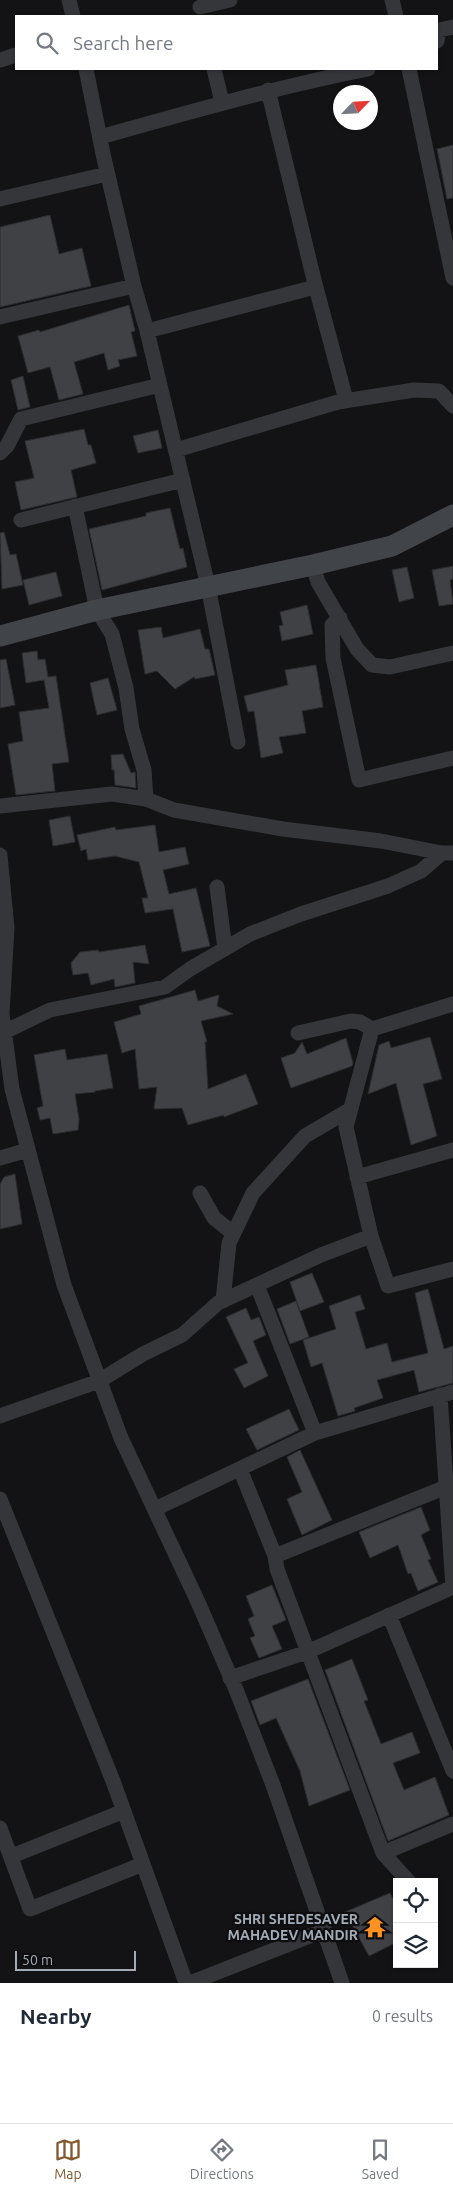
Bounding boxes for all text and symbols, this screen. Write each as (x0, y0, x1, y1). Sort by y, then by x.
search box (15, 15, 438, 70)
icon: search (33, 29, 61, 57)
text: Search here (73, 32, 173, 54)
north arrow (333, 85, 378, 130)
map controls (393, 1878, 438, 1968)
button: locate (393, 1878, 438, 1923)
place label: SHRI SHEDESAVER MAHADEV MANDIR (228, 1911, 358, 1943)
temple icon: SHRI SHEDESAVER MAHADEV MANDIR (362, 1914, 388, 1940)
button: layers (393, 1923, 438, 1968)
scale bar (15, 1948, 136, 1971)
text: 50 m (22, 1952, 53, 1968)
text: Nearby (20, 2004, 91, 2028)
text: 0 results (372, 2007, 433, 2025)
tab: Map (54, 2136, 82, 2182)
tab: Directions (190, 2136, 254, 2182)
tab: Saved (362, 2136, 399, 2182)

